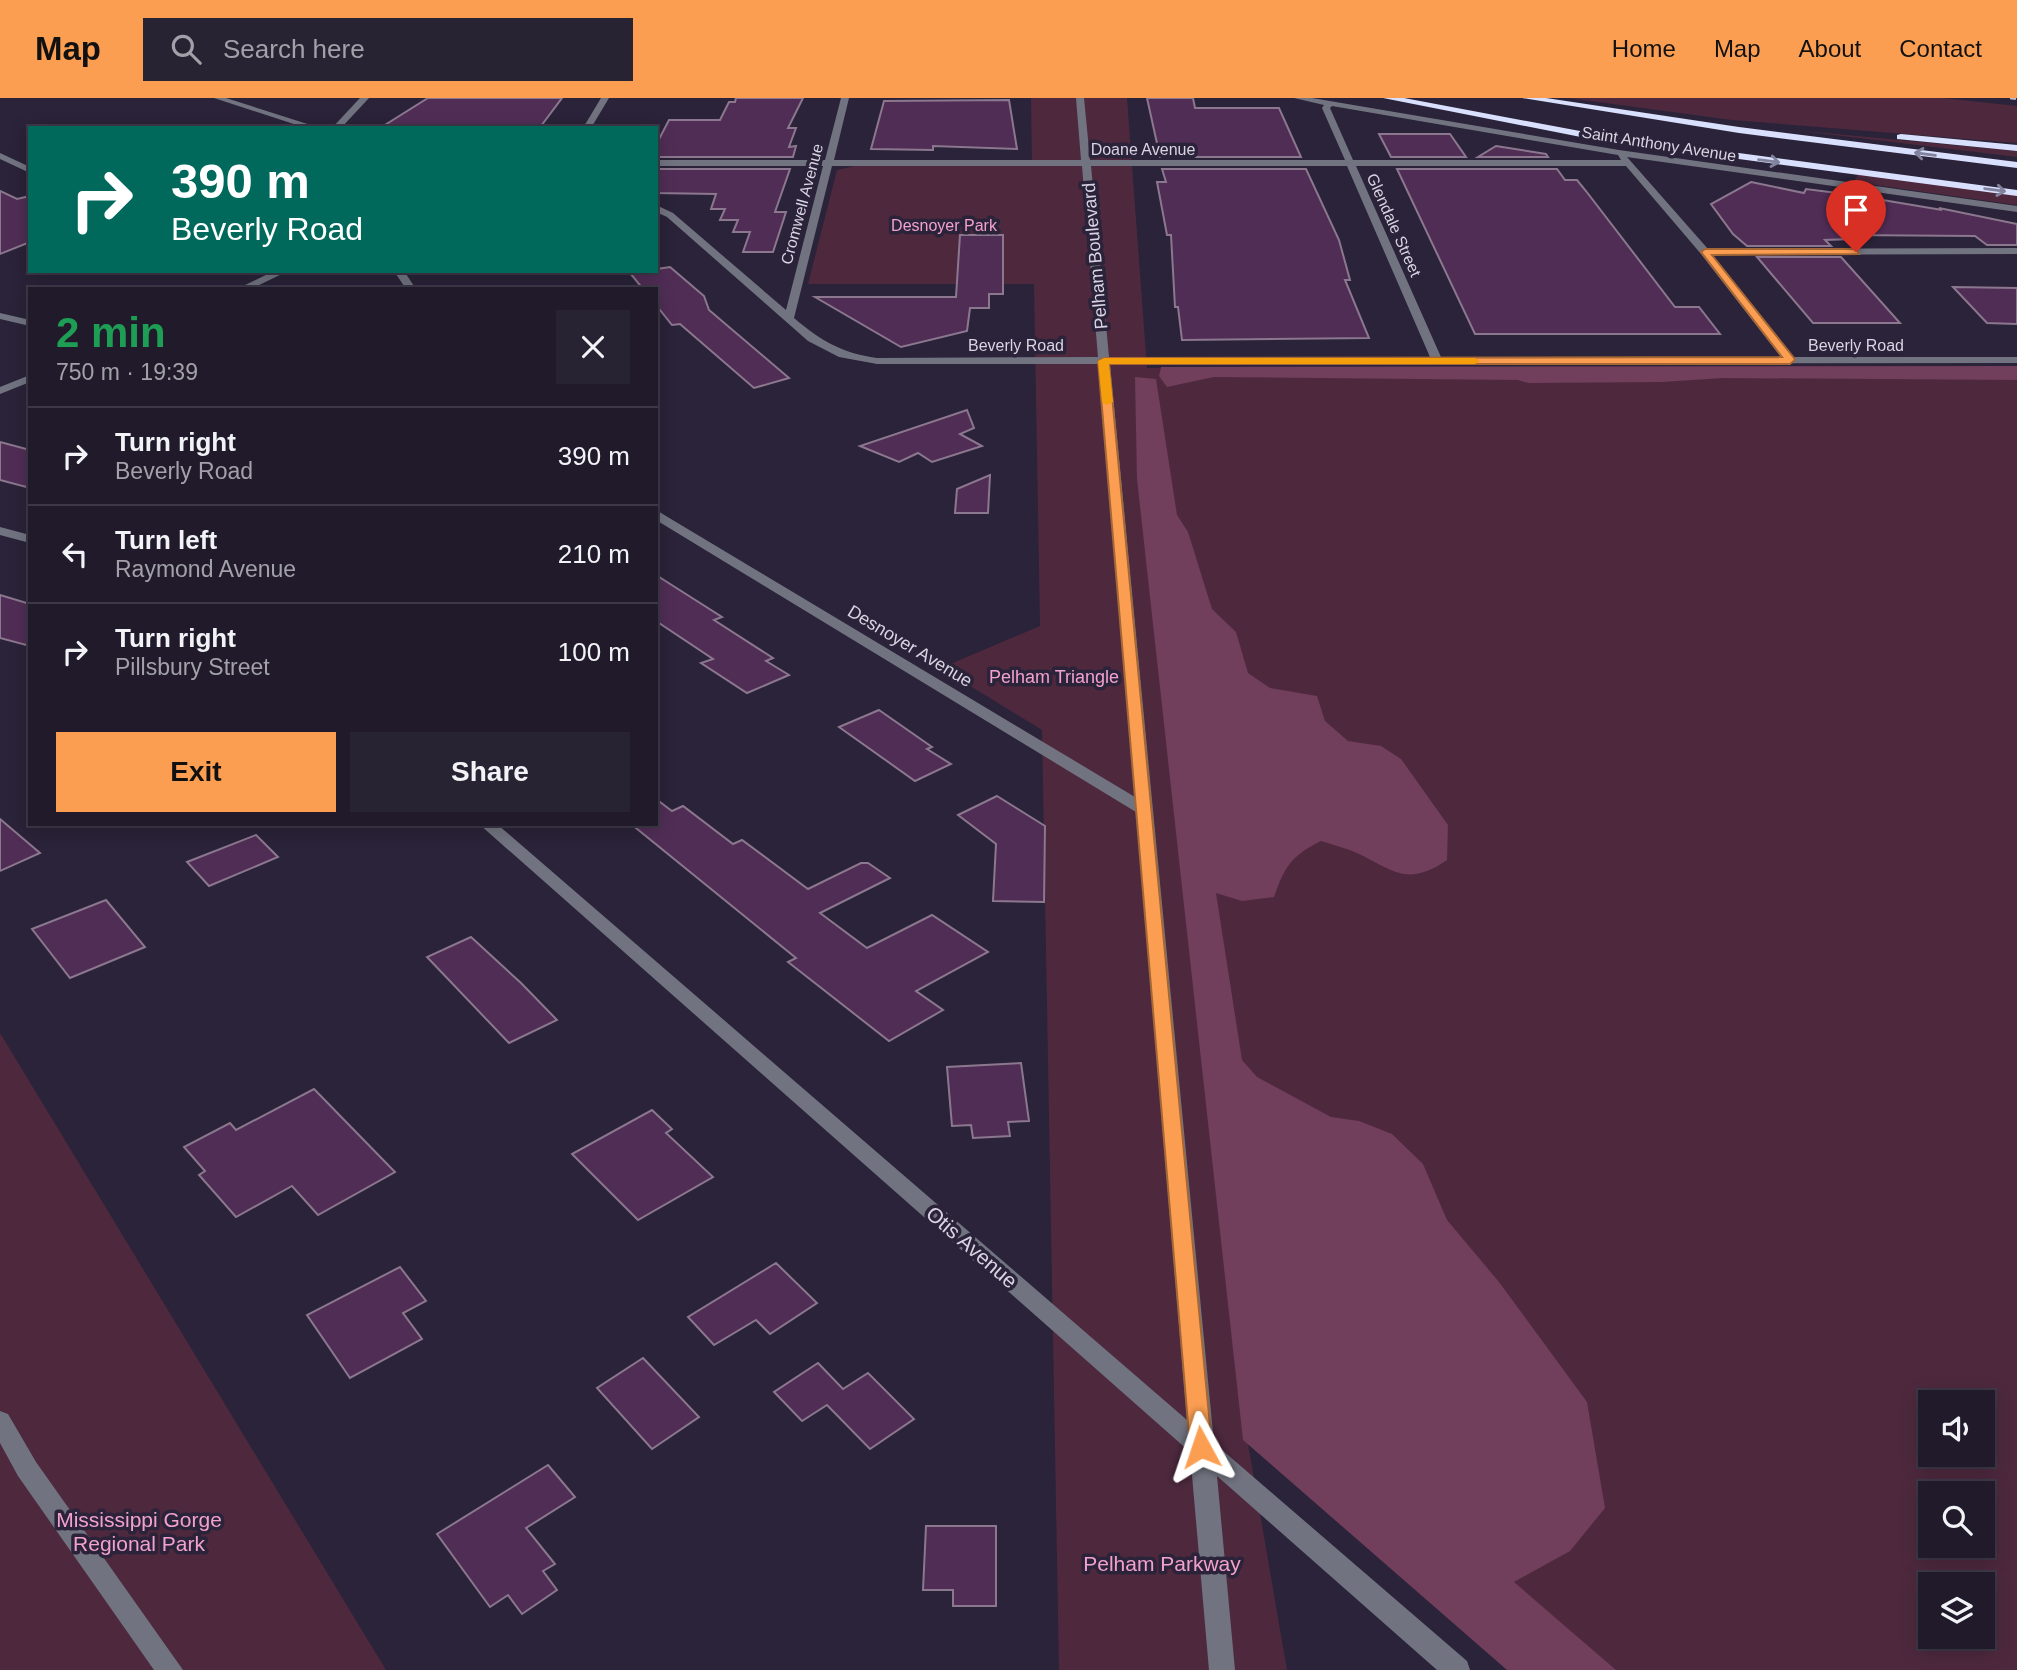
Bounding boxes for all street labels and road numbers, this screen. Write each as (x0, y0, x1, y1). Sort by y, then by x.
street label: Saint Anthony Avenue (1580, 123, 1738, 165)
street label: Doane Avenue (1091, 141, 1195, 158)
street label: Cromwell Avenue (778, 142, 826, 266)
street label: Glendale Street (1364, 171, 1425, 280)
street label: Pelham Boulevard (1079, 182, 1111, 330)
street label: Beverly Road (968, 337, 1064, 354)
street label: Beverly Road (1808, 337, 1904, 354)
street label: Desnoyer Avenue (844, 601, 976, 691)
street label: Otis Avenue (922, 1201, 1022, 1293)

